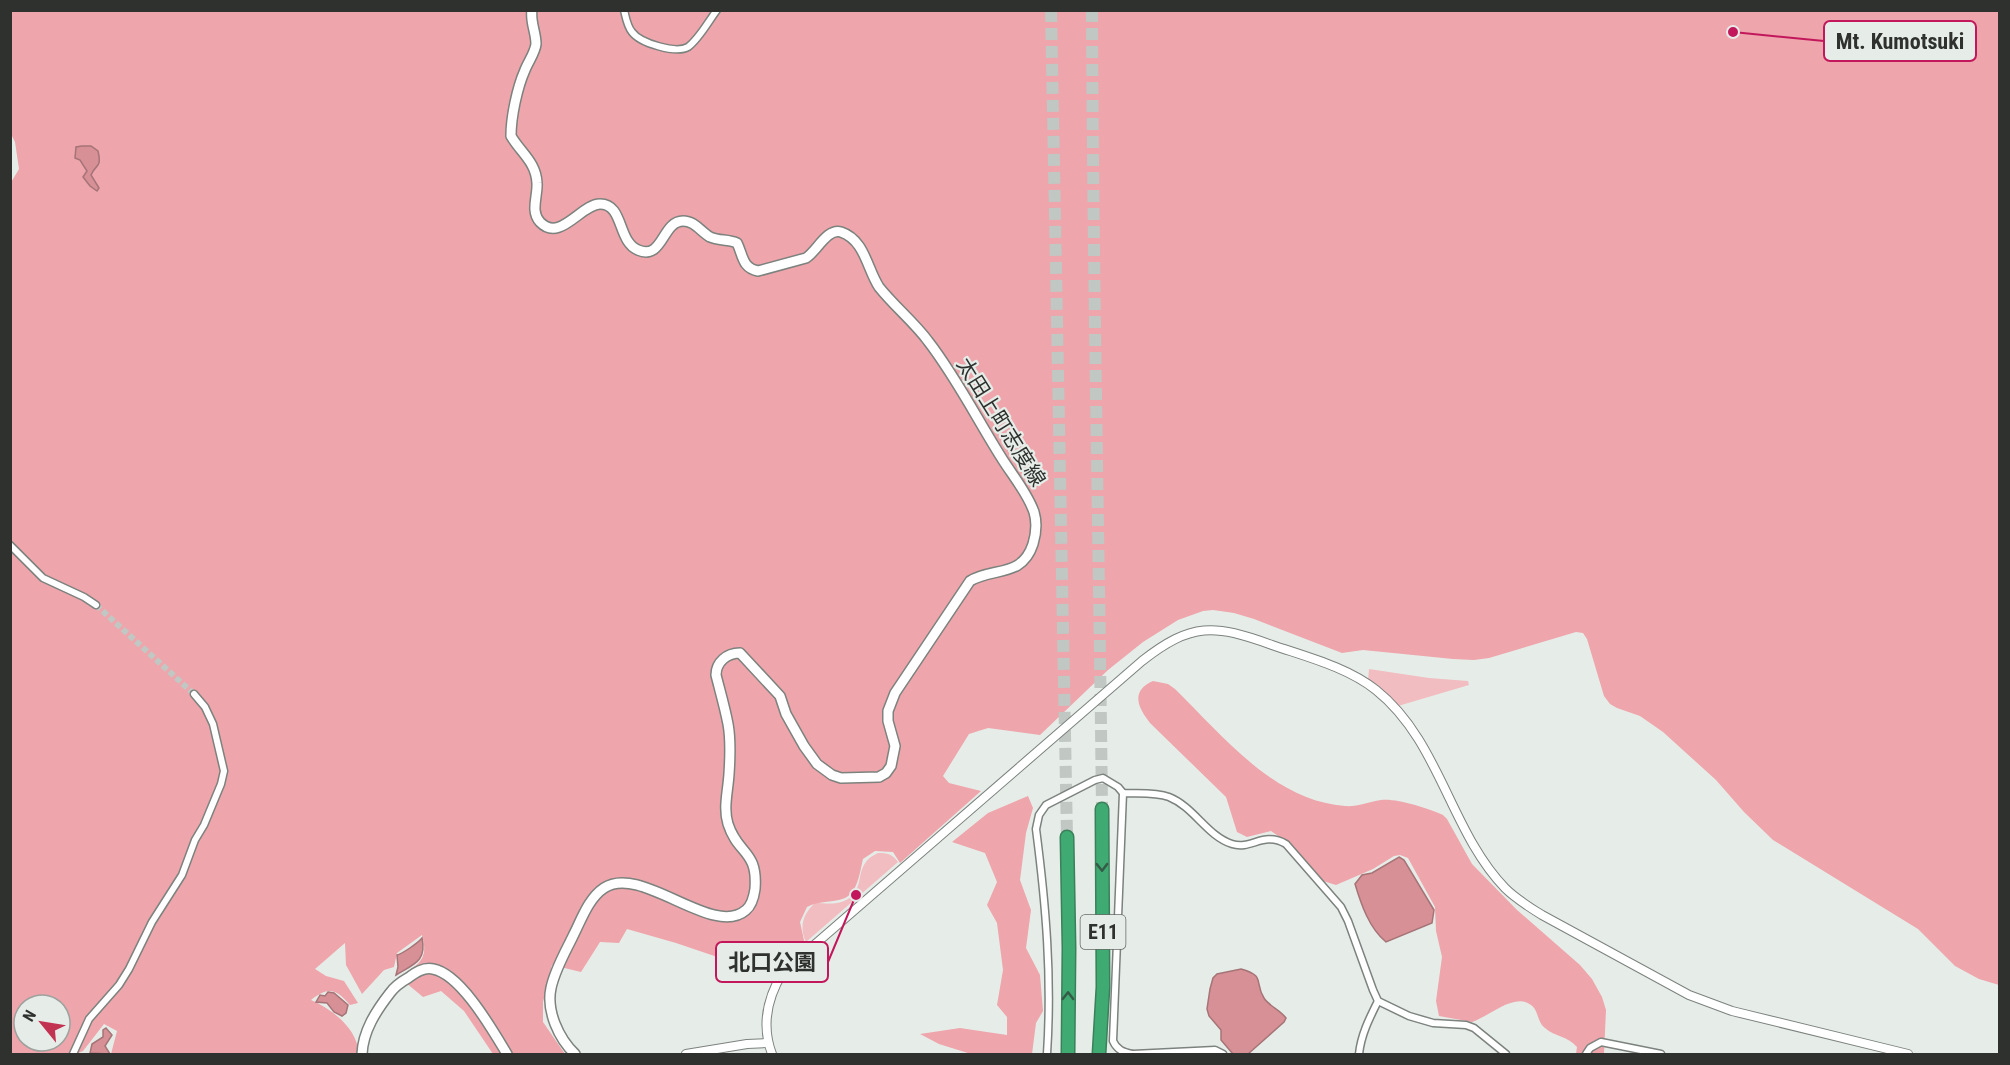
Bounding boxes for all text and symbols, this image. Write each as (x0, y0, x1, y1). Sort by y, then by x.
callout: Mt. Kumotsuki (1824, 21, 1976, 61)
text: Mt. Kumotsuki (1836, 29, 1964, 54)
street label: 太田上町志度線 (952, 353, 1050, 491)
one-way arrow (1096, 863, 1108, 872)
road number: E11 (1080, 915, 1126, 949)
callout: 北口公園 (716, 942, 828, 982)
text: 北口公園 (728, 950, 816, 975)
one-way arrow (1062, 992, 1075, 1001)
north arrow (12, 993, 72, 1053)
text: N (19, 1007, 40, 1025)

